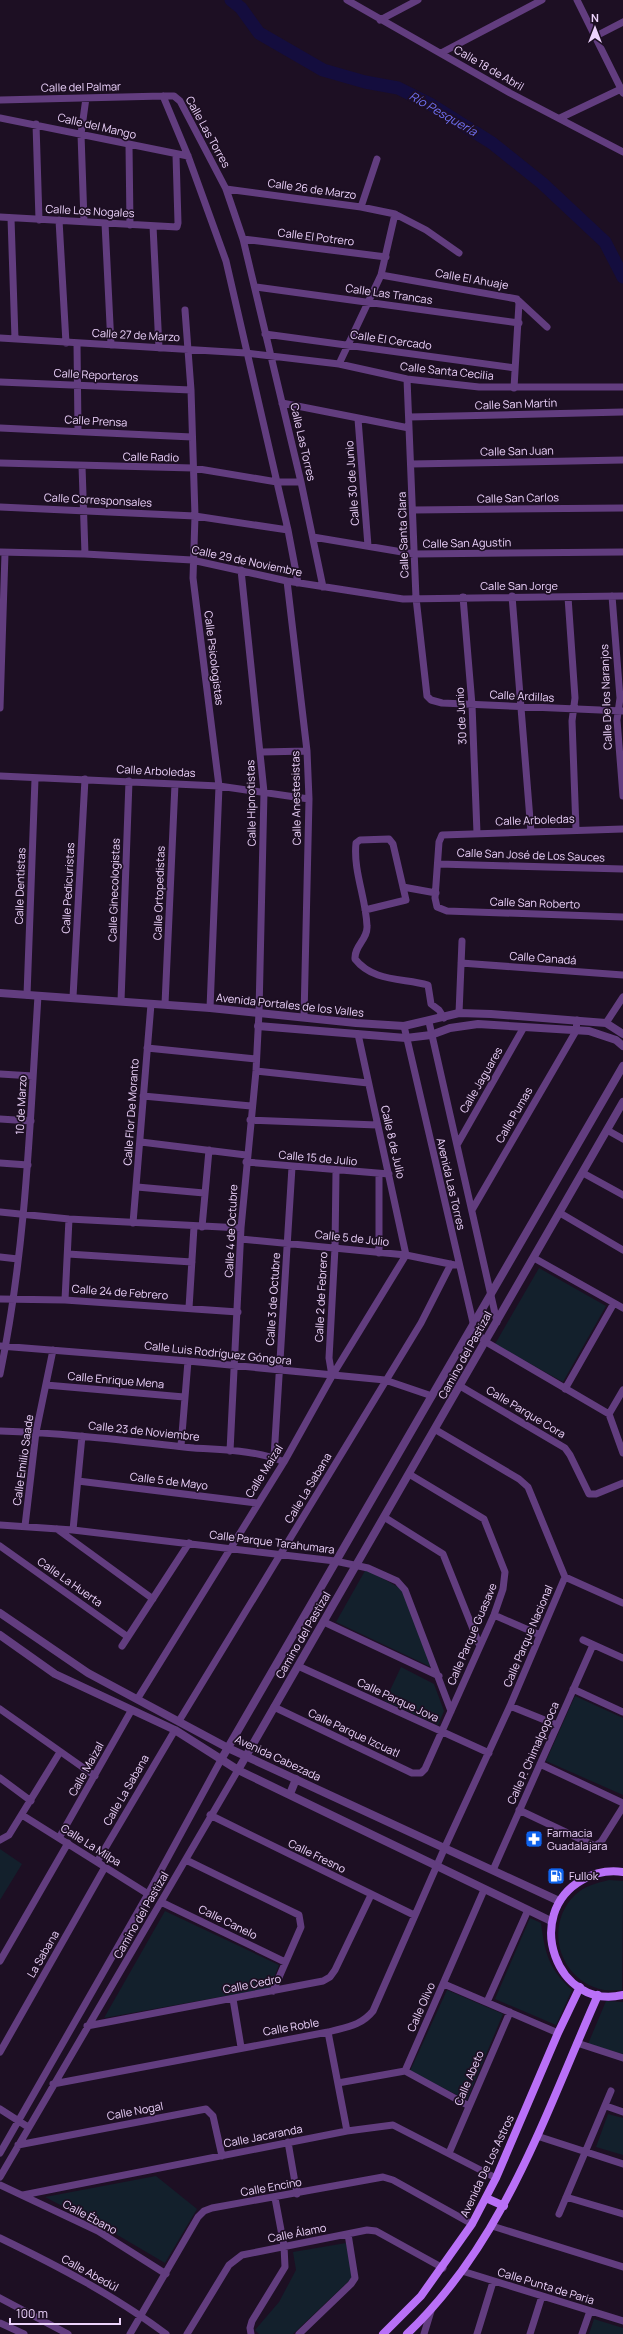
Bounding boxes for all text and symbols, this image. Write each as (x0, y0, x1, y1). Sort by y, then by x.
north arrow (575, 8, 615, 48)
text: N (591, 10, 599, 25)
street label: Calle 18 de Abril (452, 41, 527, 94)
street label: Calle del Palmar (41, 78, 121, 95)
water label: Río Pesquería (406, 87, 481, 140)
street label: Calle Las Torres (183, 93, 234, 170)
street label: Calle del Mango (56, 109, 138, 142)
street label: Calle 26 de Marzo (267, 175, 358, 202)
street label: Calle Los Nogales (45, 201, 135, 220)
street label: Calle El Potrero (277, 224, 356, 249)
street label: Calle El Ahuaje (434, 265, 510, 292)
street label: Calle Las Trancas (345, 280, 434, 307)
street label: Calle 27 de Marzo (92, 325, 181, 344)
street label: Calle El Cercado (349, 326, 433, 353)
street label: Calle Santa Cecilia (400, 358, 495, 383)
street label: Calle Reporteros (53, 365, 139, 384)
street label: Calle San Martín (475, 395, 557, 412)
street label: Calle Las Torres (287, 401, 320, 483)
street label: Calle Prensa (64, 411, 128, 430)
street label: Calle 30 de Junio (341, 440, 362, 526)
street label: Calle San Juan (480, 442, 554, 459)
street label: Calle Radio (123, 449, 180, 464)
street label: Calle Corresponsales (44, 489, 153, 510)
street label: Calle San Carlos (477, 489, 559, 506)
street label: Calle Santa Clara (393, 492, 412, 578)
street label: Calle San Agustín (423, 534, 511, 551)
street label: Calle 29 de Noviembre (190, 541, 304, 580)
street label: Calle San Jorge (480, 578, 558, 593)
street label: Calle Psicologistas (201, 610, 228, 706)
street label: Calle De los Naranjos (596, 644, 615, 750)
street label: 30 de Junio (451, 686, 469, 745)
street label: Calle Ardillas (489, 686, 555, 705)
street label: Calle Anestesistas (287, 750, 304, 845)
street label: Calle Hipnotistas (242, 759, 259, 846)
street label: Calle Arboledas (116, 761, 196, 780)
street label: Calle Arboledas (495, 811, 575, 828)
street label: Calle Ginecologistas (104, 838, 123, 942)
street label: Calle Pedicuristas (58, 842, 77, 934)
street label: Calle San José de Los Sauces (457, 844, 605, 865)
street label: Calle Ortopedistas (149, 845, 168, 940)
street label: Calle Dentistas (11, 847, 28, 925)
street label: Calle San Roberto (490, 893, 581, 912)
street label: Calle Canadá (509, 948, 577, 967)
street label: Avenida Portales de los Valles (215, 989, 365, 1020)
street label: Calle Jaguares (456, 1044, 506, 1116)
street label: Calle Flor De Moranto (119, 1057, 142, 1166)
street label: 10 de Marzo (11, 1074, 30, 1135)
street label: Calle Pumas (492, 1084, 536, 1145)
street label: Calle 8 de Julio (378, 1104, 409, 1180)
street label: Avenida Las Torres (434, 1136, 469, 1232)
street label: Calle 15 de Julio (278, 1147, 359, 1168)
street label: Calle 4 de Octubre (221, 1183, 240, 1278)
street label: Calle 5 de Julio (314, 1226, 390, 1249)
street label: Calle 2 de Febrero (311, 1251, 330, 1342)
street label: Calle 3 de Octubre (262, 1252, 283, 1346)
street label: Calle 24 de Febrero (71, 1281, 169, 1302)
street label: Camino del Pastizal (434, 1308, 495, 1401)
street label: Calle Luis Rodríguez Góngora (144, 1337, 292, 1368)
street label: Calle Enrique Mena (67, 1368, 165, 1391)
street label: Calle Parque Cora (484, 1382, 569, 1441)
street label: Calle Emilio Saade (9, 1413, 36, 1506)
street label: Calle 23 de Noviembre (88, 1417, 201, 1444)
street label: Calle Maizal (241, 1441, 286, 1500)
street label: Calle La Sabana (281, 1450, 335, 1526)
street label: Calle 5 de Mayo (129, 1468, 209, 1493)
street label: Calle Parque Tarahumara (209, 1526, 336, 1557)
street label: Calle La Huerta (35, 1553, 106, 1610)
street label: Calle Parque Guasave (443, 1580, 500, 1687)
street label: Calle Parque Nacional (499, 1582, 556, 1689)
street label: Camino del Pastizal (272, 1588, 334, 1681)
street label: Calle Parque Jova (355, 1674, 442, 1725)
street label: Calle P. Chimalpopoca (503, 1699, 562, 1806)
street label: Calle Parque Izcuatl (306, 1705, 402, 1760)
street label: Avenida Cabezada (233, 1731, 324, 1784)
street label: Calle Maizal (64, 1739, 107, 1799)
street label: Calle La Sabana (99, 1751, 152, 1828)
street label: Calle La Milpa (58, 1820, 124, 1869)
place label: Farmacia Guadalajara (547, 1825, 607, 1853)
pharmacy icon: Farmacia Guadalajara (524, 1829, 544, 1849)
street label: Calle Fresno (286, 1835, 349, 1876)
fuel station icon: Fullok (546, 1866, 566, 1886)
street label: Camino del Pastizal (110, 1868, 172, 1961)
place label: Fullok (569, 1868, 599, 1883)
street label: Calle Canelo (196, 1901, 261, 1942)
street label: La Sabana (23, 1927, 62, 1980)
street label: Calle Cedro (222, 1970, 283, 1996)
street label: Calle Olivo (403, 1979, 438, 2034)
street label: Calle Roble (262, 2014, 321, 2039)
street label: Calle Abeto (450, 2048, 487, 2108)
street label: Calle Nogal (106, 2098, 164, 2123)
street label: Avenida De Los Astros (456, 2112, 517, 2219)
street label: Calle Jacaranda (222, 2121, 304, 2151)
street label: Calle Encino (239, 2174, 303, 2199)
street label: Calle Ébano (60, 2196, 121, 2237)
street label: Calle Álamo (266, 2219, 328, 2246)
street label: Calle Abedúl (59, 2251, 122, 2294)
street label: Calle Punta de Paria (496, 2264, 596, 2307)
scale bar (10, 2300, 120, 2326)
text: 100 m (16, 2305, 48, 2322)

